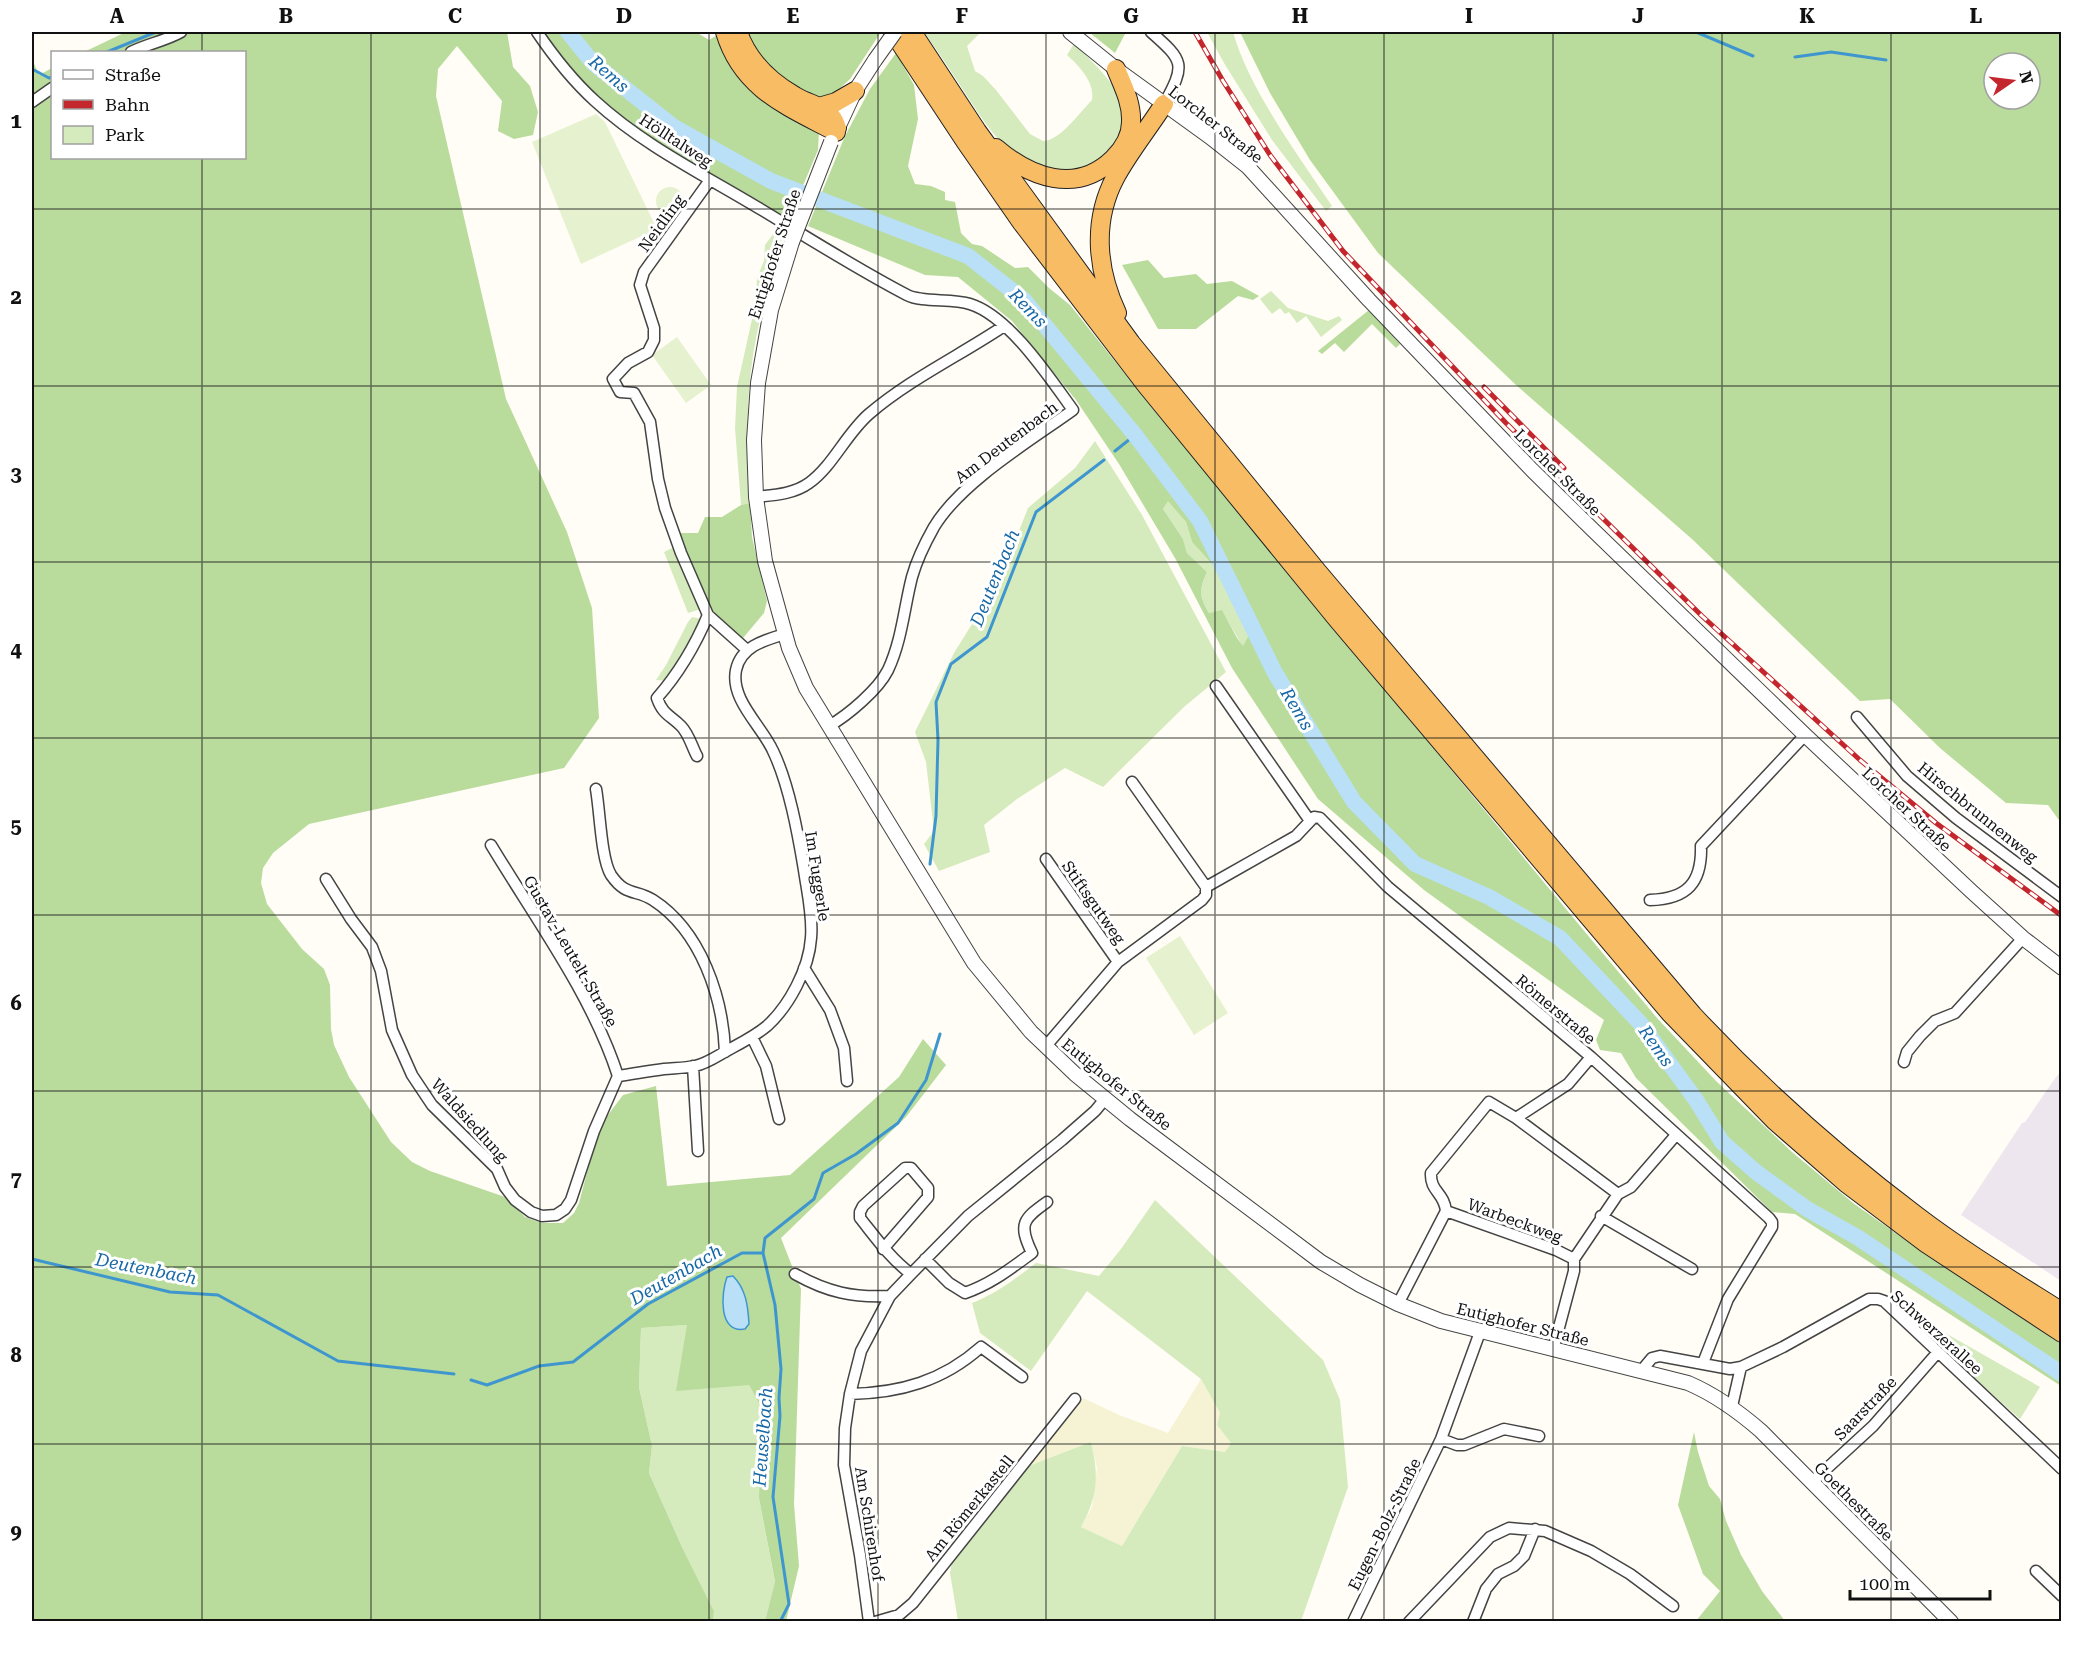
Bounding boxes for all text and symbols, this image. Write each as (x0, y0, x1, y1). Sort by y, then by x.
text: A (110, 4, 125, 28)
text: B (279, 4, 293, 28)
text: C (448, 4, 462, 28)
text: D (616, 4, 632, 28)
text: E (787, 4, 800, 28)
text: F (956, 4, 968, 28)
text: G (1123, 4, 1139, 28)
text: H (1292, 4, 1308, 28)
text: I (1465, 4, 1473, 28)
text: J (1632, 4, 1644, 28)
text: K (1799, 4, 1815, 28)
text: L (1970, 4, 1983, 28)
water label: Rems (584, 50, 633, 97)
legend (51, 51, 246, 159)
north arrow (1982, 51, 2042, 111)
text: Straße (105, 64, 161, 85)
text: N (2015, 69, 2037, 86)
street label: Lorcher Straße (1165, 82, 1267, 167)
text: Bahn (105, 94, 150, 115)
text: 1 (10, 109, 22, 133)
street label: Hölltalweg (636, 110, 717, 172)
text: Park (105, 124, 145, 145)
street label: Eutighofer Straße (744, 187, 805, 322)
street label: Neidling (634, 190, 689, 256)
water label: Rems (1004, 283, 1052, 331)
text: 2 (10, 285, 22, 309)
street label: Am Deutenbach (951, 398, 1061, 487)
street label: Lorcher Straße (1510, 425, 1605, 520)
text: 3 (10, 462, 22, 486)
water label: Deutenbach (965, 526, 1024, 630)
text: 4 (10, 638, 22, 662)
water label: Rems (1276, 683, 1318, 734)
street label: Hirschbrunnenweg (1914, 758, 2042, 867)
street label: Lorcher Straße (1858, 763, 1955, 856)
text: 5 (10, 814, 22, 838)
street label: Im Fuggerle (801, 830, 834, 923)
street label: Stiftsgutweg (1058, 857, 1130, 948)
street label: Gustav-Leutelt-Straße (519, 872, 622, 1030)
street label: Römerstraße (1512, 971, 1600, 1048)
text: 6 (10, 991, 22, 1015)
water label: Rems (1634, 1020, 1678, 1070)
street label: Eutighofer Straße (1058, 1034, 1176, 1135)
street label: Waldsiedlung (427, 1075, 513, 1167)
text: 7 (10, 1167, 22, 1191)
street label: Warbeckweg (1465, 1195, 1566, 1247)
water label: Deutenbach (625, 1240, 725, 1310)
water label: Deutenbach (93, 1248, 199, 1289)
street label: Schwerzerallee (1887, 1286, 1986, 1379)
street label: Eutighofer Straße (1455, 1299, 1591, 1350)
text: 8 (10, 1343, 22, 1367)
street label: Saarstraße (1830, 1372, 1901, 1444)
water label: Heuselbach (748, 1387, 776, 1488)
street label: Am Römerkastell (921, 1452, 1018, 1565)
street label: Eugen-Bolz-Straße (1344, 1455, 1425, 1593)
street label: Goethestraße (1810, 1458, 1897, 1545)
street label: Am Schirenhof (851, 1465, 888, 1584)
text: 9 (10, 1520, 22, 1544)
scale bar (1850, 1563, 1990, 1601)
text: 100 m (1859, 1573, 1910, 1594)

